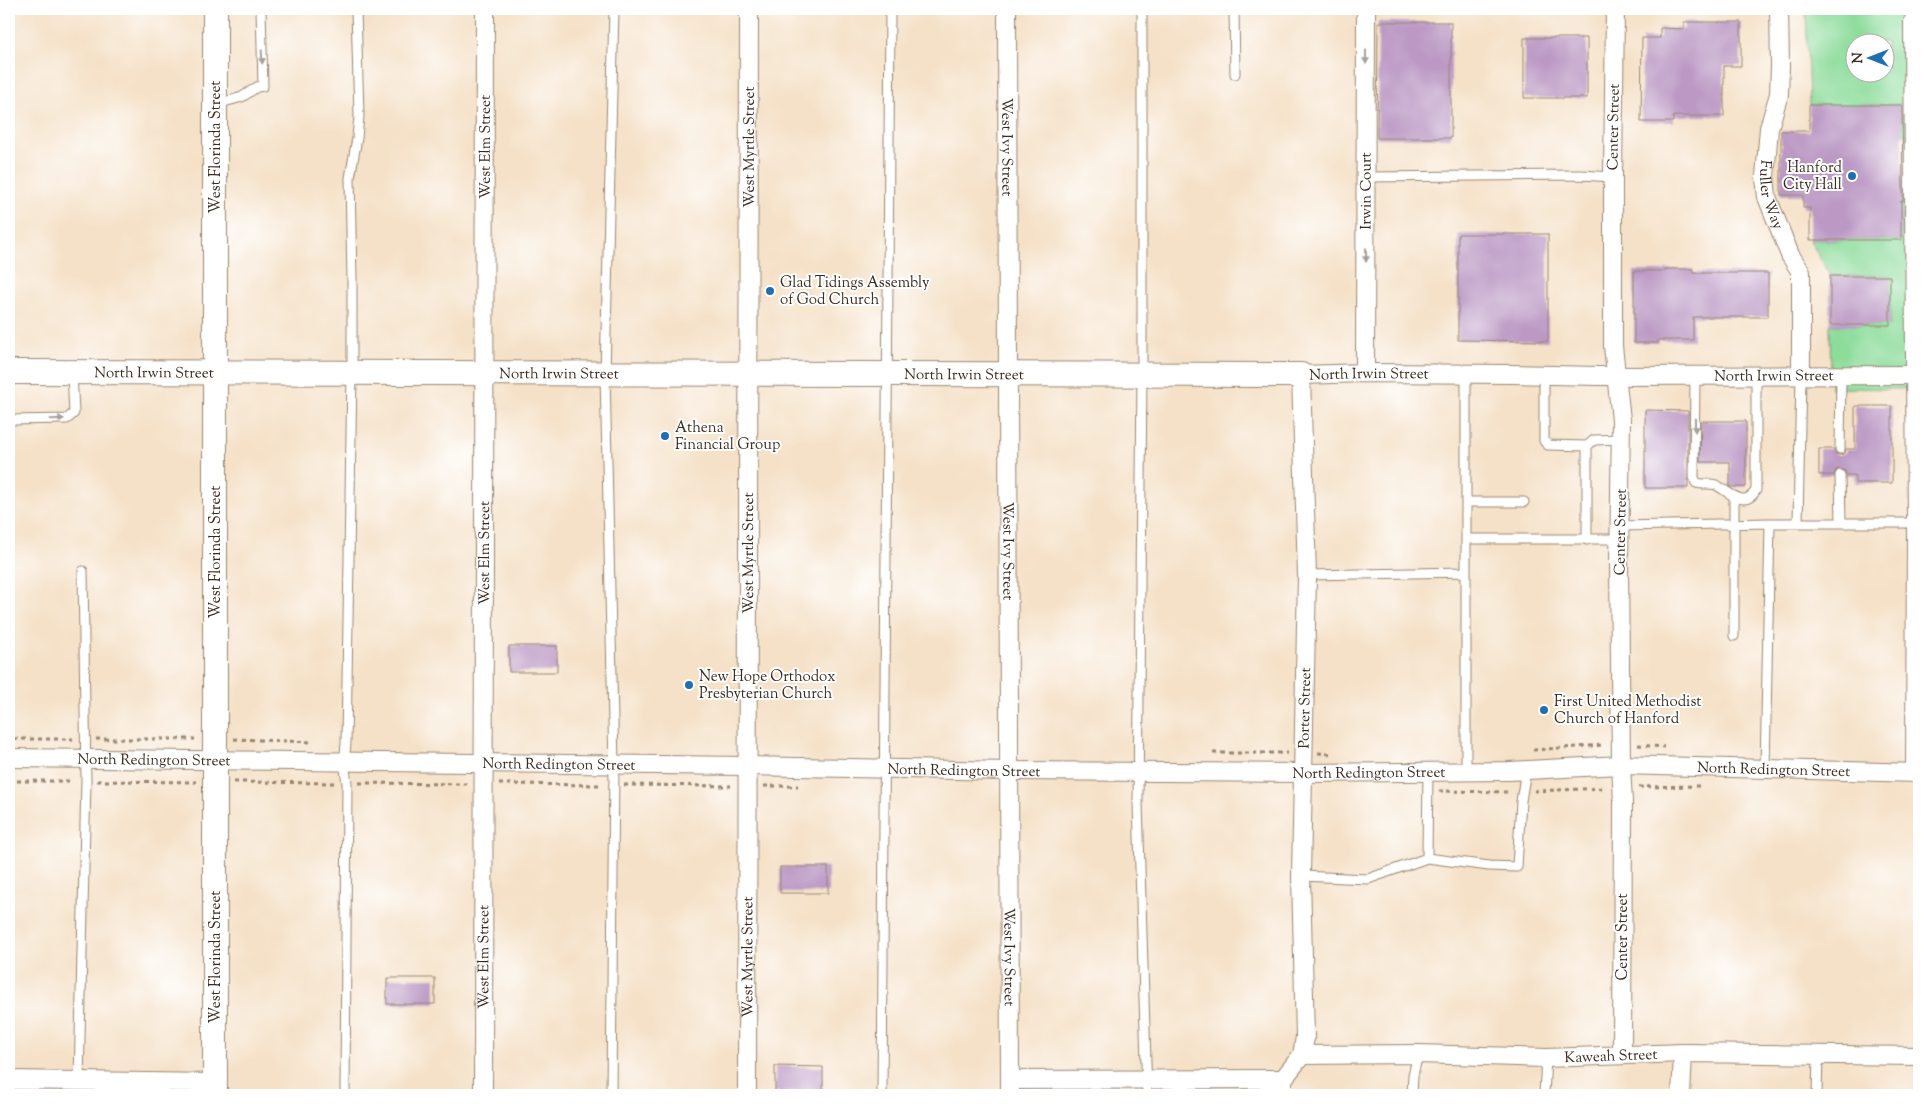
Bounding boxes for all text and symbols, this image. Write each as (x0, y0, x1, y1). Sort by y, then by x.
north arrow (1846, 32, 1896, 82)
one-way arrow (258, 50, 266, 66)
one-way arrow (1362, 50, 1370, 66)
text: N (1849, 52, 1869, 64)
street label: West Florinda Street (206, 81, 227, 213)
street label: Center Street (1603, 83, 1626, 171)
street label: West Myrtle Street (740, 86, 761, 208)
street label: West Elm Street (476, 95, 497, 199)
street label: West Ivy Street (995, 98, 1017, 196)
street label: Irwin Court (1356, 152, 1378, 230)
place label: Hanford City Hall (1783, 158, 1843, 196)
street label: Fuller Way (1753, 159, 1788, 233)
marker: Hanford City Hall (1846, 170, 1858, 182)
one-way arrow (1362, 247, 1370, 263)
place label: Glad Tidings Assembly of God Church (780, 273, 930, 311)
marker: Glad Tidings Assembly of God Church (764, 285, 776, 297)
street label: North Irwin Street (94, 363, 214, 384)
street label: North Irwin Street (499, 364, 619, 385)
street label: North Irwin Street (1309, 364, 1429, 387)
street label: North Irwin Street (904, 365, 1024, 386)
street label: North Irwin Street (1714, 366, 1834, 388)
one-way arrow (50, 415, 66, 423)
one-way arrow (1691, 417, 1699, 433)
place label: Athena Financial Group (675, 418, 780, 456)
marker: Athena Financial Group (659, 430, 671, 442)
street label: West Florinda Street (206, 486, 227, 618)
street label: Center Street (1610, 488, 1633, 576)
street label: West Myrtle Street (739, 492, 760, 614)
street label: West Elm Street (475, 501, 496, 605)
street label: West Ivy Street (996, 502, 1018, 600)
place label: New Hope Orthodox Presbyterian Church (699, 667, 835, 705)
street label: Porter Street (1295, 667, 1317, 749)
marker: New Hope Orthodox Presbyterian Church (683, 679, 695, 691)
place label: First United Methodist Church of Hanford (1554, 692, 1701, 730)
marker: First United Methodist Church of Hanford (1538, 704, 1550, 716)
street label: North Redington Street (77, 750, 231, 772)
street label: North Redington Street (482, 754, 636, 777)
street label: North Redington Street (1697, 758, 1850, 783)
street label: North Redington Street (887, 760, 1041, 783)
street label: North Redington Street (1292, 763, 1446, 785)
street label: West Florinda Street (206, 891, 227, 1023)
street label: Center Street (1613, 893, 1634, 981)
street label: West Myrtle Street (738, 896, 759, 1018)
street label: West Elm Street (474, 905, 495, 1009)
street label: West Ivy Street (997, 908, 1019, 1006)
street label: Kaweah Street (1564, 1045, 1658, 1069)

